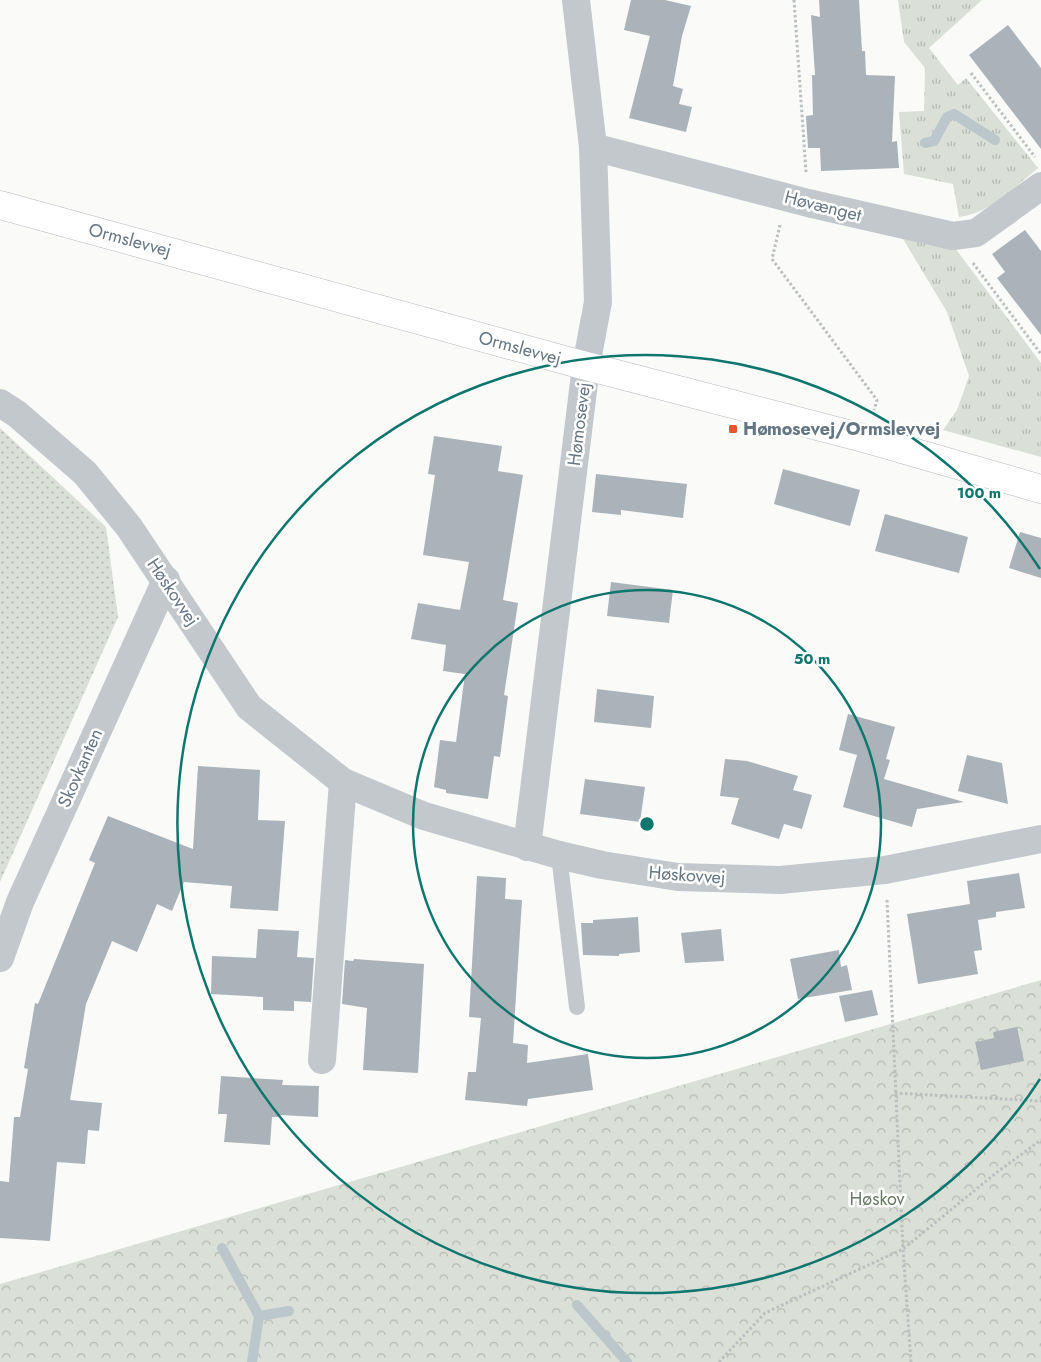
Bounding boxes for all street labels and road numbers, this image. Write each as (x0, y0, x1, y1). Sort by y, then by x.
street label: Høvænget (782, 184, 865, 228)
street label: Ormslevvej (86, 216, 174, 264)
street label: Ormslevvej (476, 324, 564, 372)
street label: Hømosevej (561, 381, 597, 467)
street label: Høskovvej (141, 553, 205, 631)
street label: Skovkanten (51, 724, 109, 812)
street label: Høskovvej (648, 859, 726, 891)

